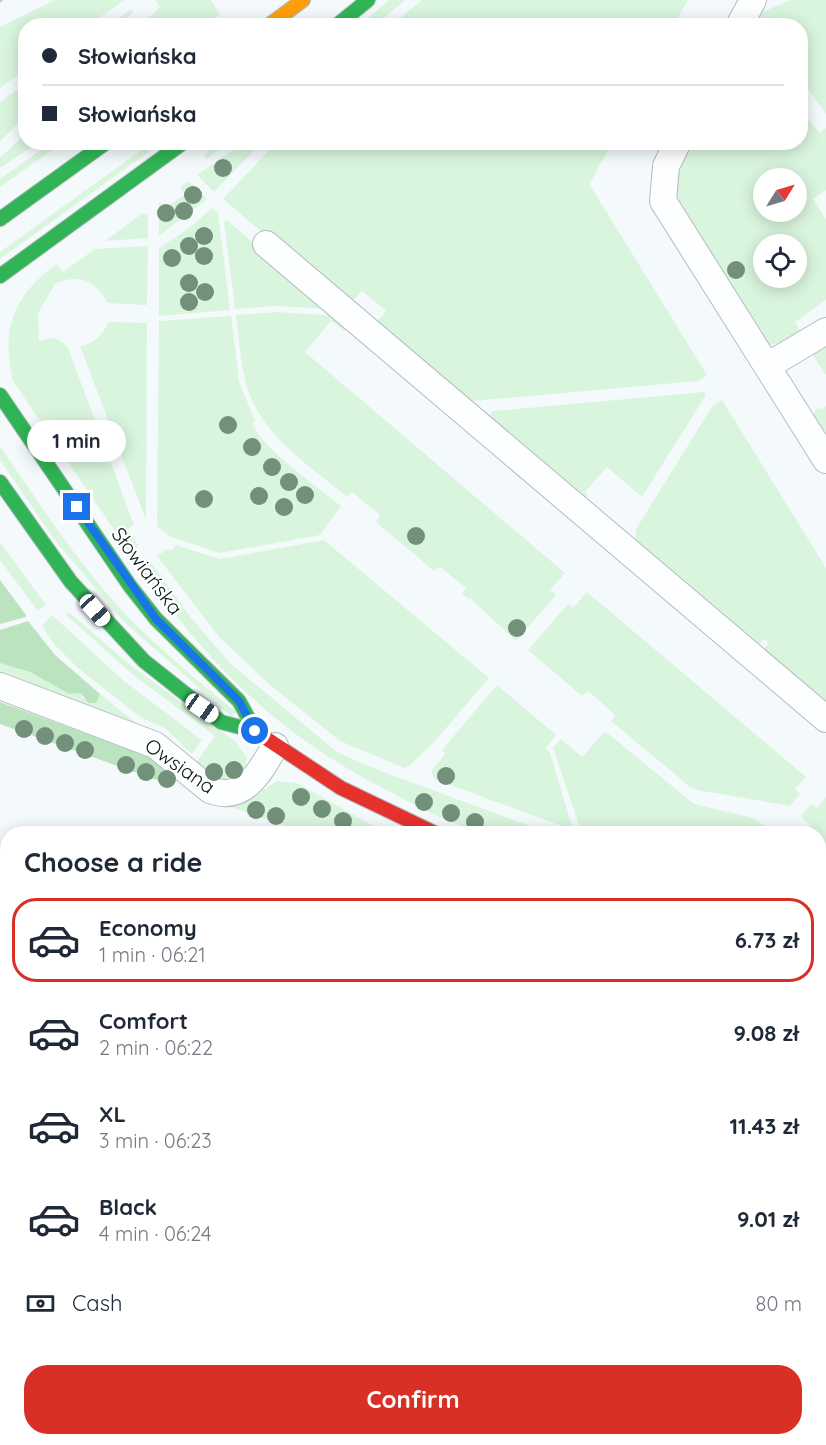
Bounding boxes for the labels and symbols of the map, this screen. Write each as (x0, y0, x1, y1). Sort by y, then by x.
north arrow (753, 168, 807, 222)
callout: 1 min (28, 420, 127, 462)
route end (63, 493, 90, 520)
street label: Słowiańska (106, 522, 188, 619)
car (76, 591, 114, 629)
car (182, 690, 222, 726)
route start (241, 717, 268, 744)
street label: Owsiana (140, 732, 220, 799)

